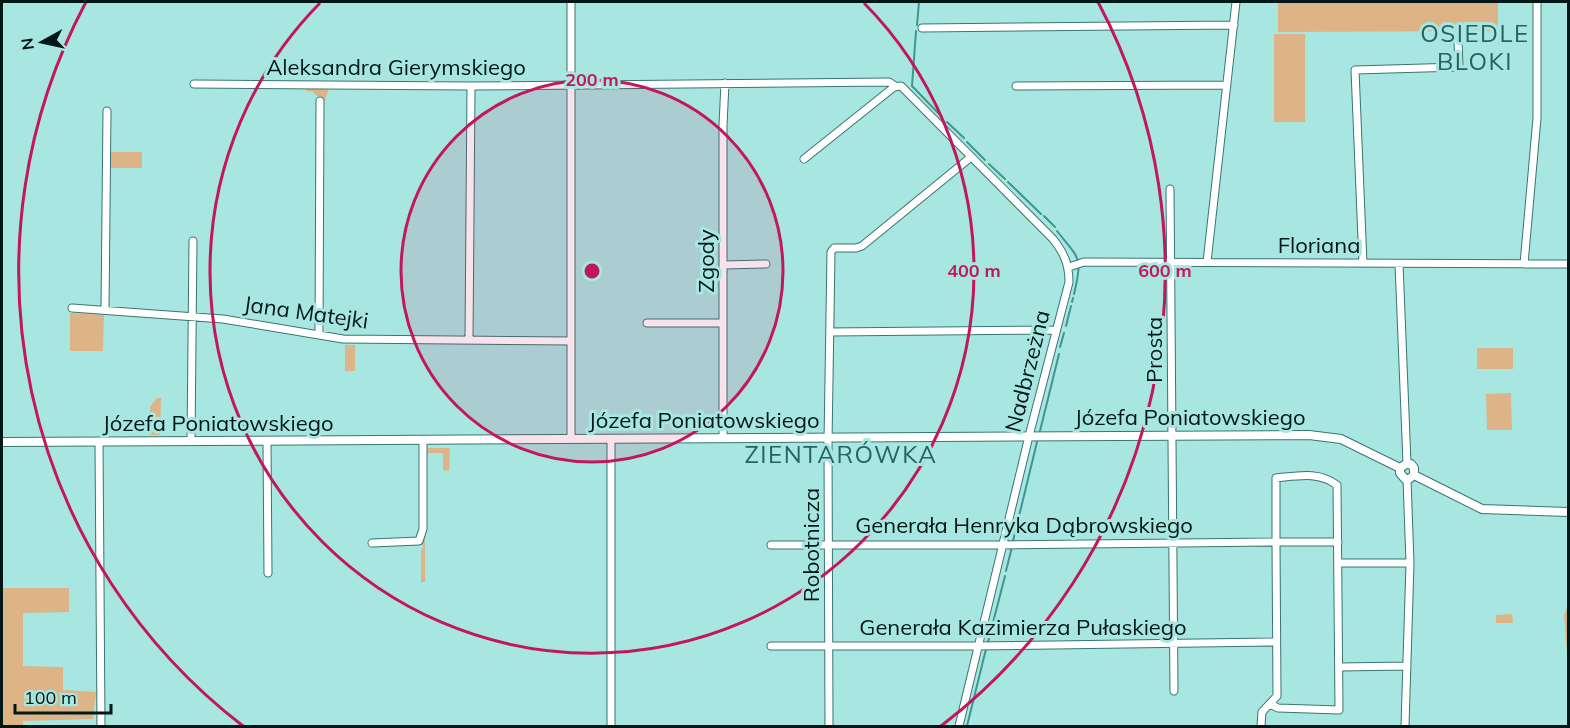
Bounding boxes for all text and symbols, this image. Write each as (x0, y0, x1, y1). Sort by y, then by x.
north arrow (12, 12, 72, 72)
district label: OSIEDLE BLOKI (1420, 18, 1530, 76)
text: N (16, 37, 38, 51)
street label: Aleksandra Gierymskiego (266, 53, 526, 81)
text: 200 m (565, 68, 619, 91)
street label: Zgody (692, 229, 720, 293)
street label: Floriana (1278, 231, 1360, 259)
text: 400 m (947, 259, 1001, 282)
text: 600 m (1138, 259, 1192, 282)
centre of rings (582, 261, 602, 281)
street label: Jana Matejki (242, 289, 370, 335)
street label: Nadbrzeżna (998, 307, 1056, 435)
street label: Prosta (1140, 317, 1168, 383)
street label: Józefa Poniatowskiego (1075, 403, 1305, 431)
street label: Józefa Poniatowskiego (589, 406, 819, 434)
street label: Józefa Poniatowskiego (103, 409, 333, 437)
district label: ZIENTARÓWKA (745, 439, 937, 469)
street label: Robotnicza (797, 488, 825, 602)
street label: Generała Henryka Dąbrowskiego (855, 511, 1193, 539)
street label: Generała Kazimierza Pułaskiego (859, 613, 1187, 641)
scale bar (15, 677, 111, 715)
text: 100 m (24, 686, 77, 709)

